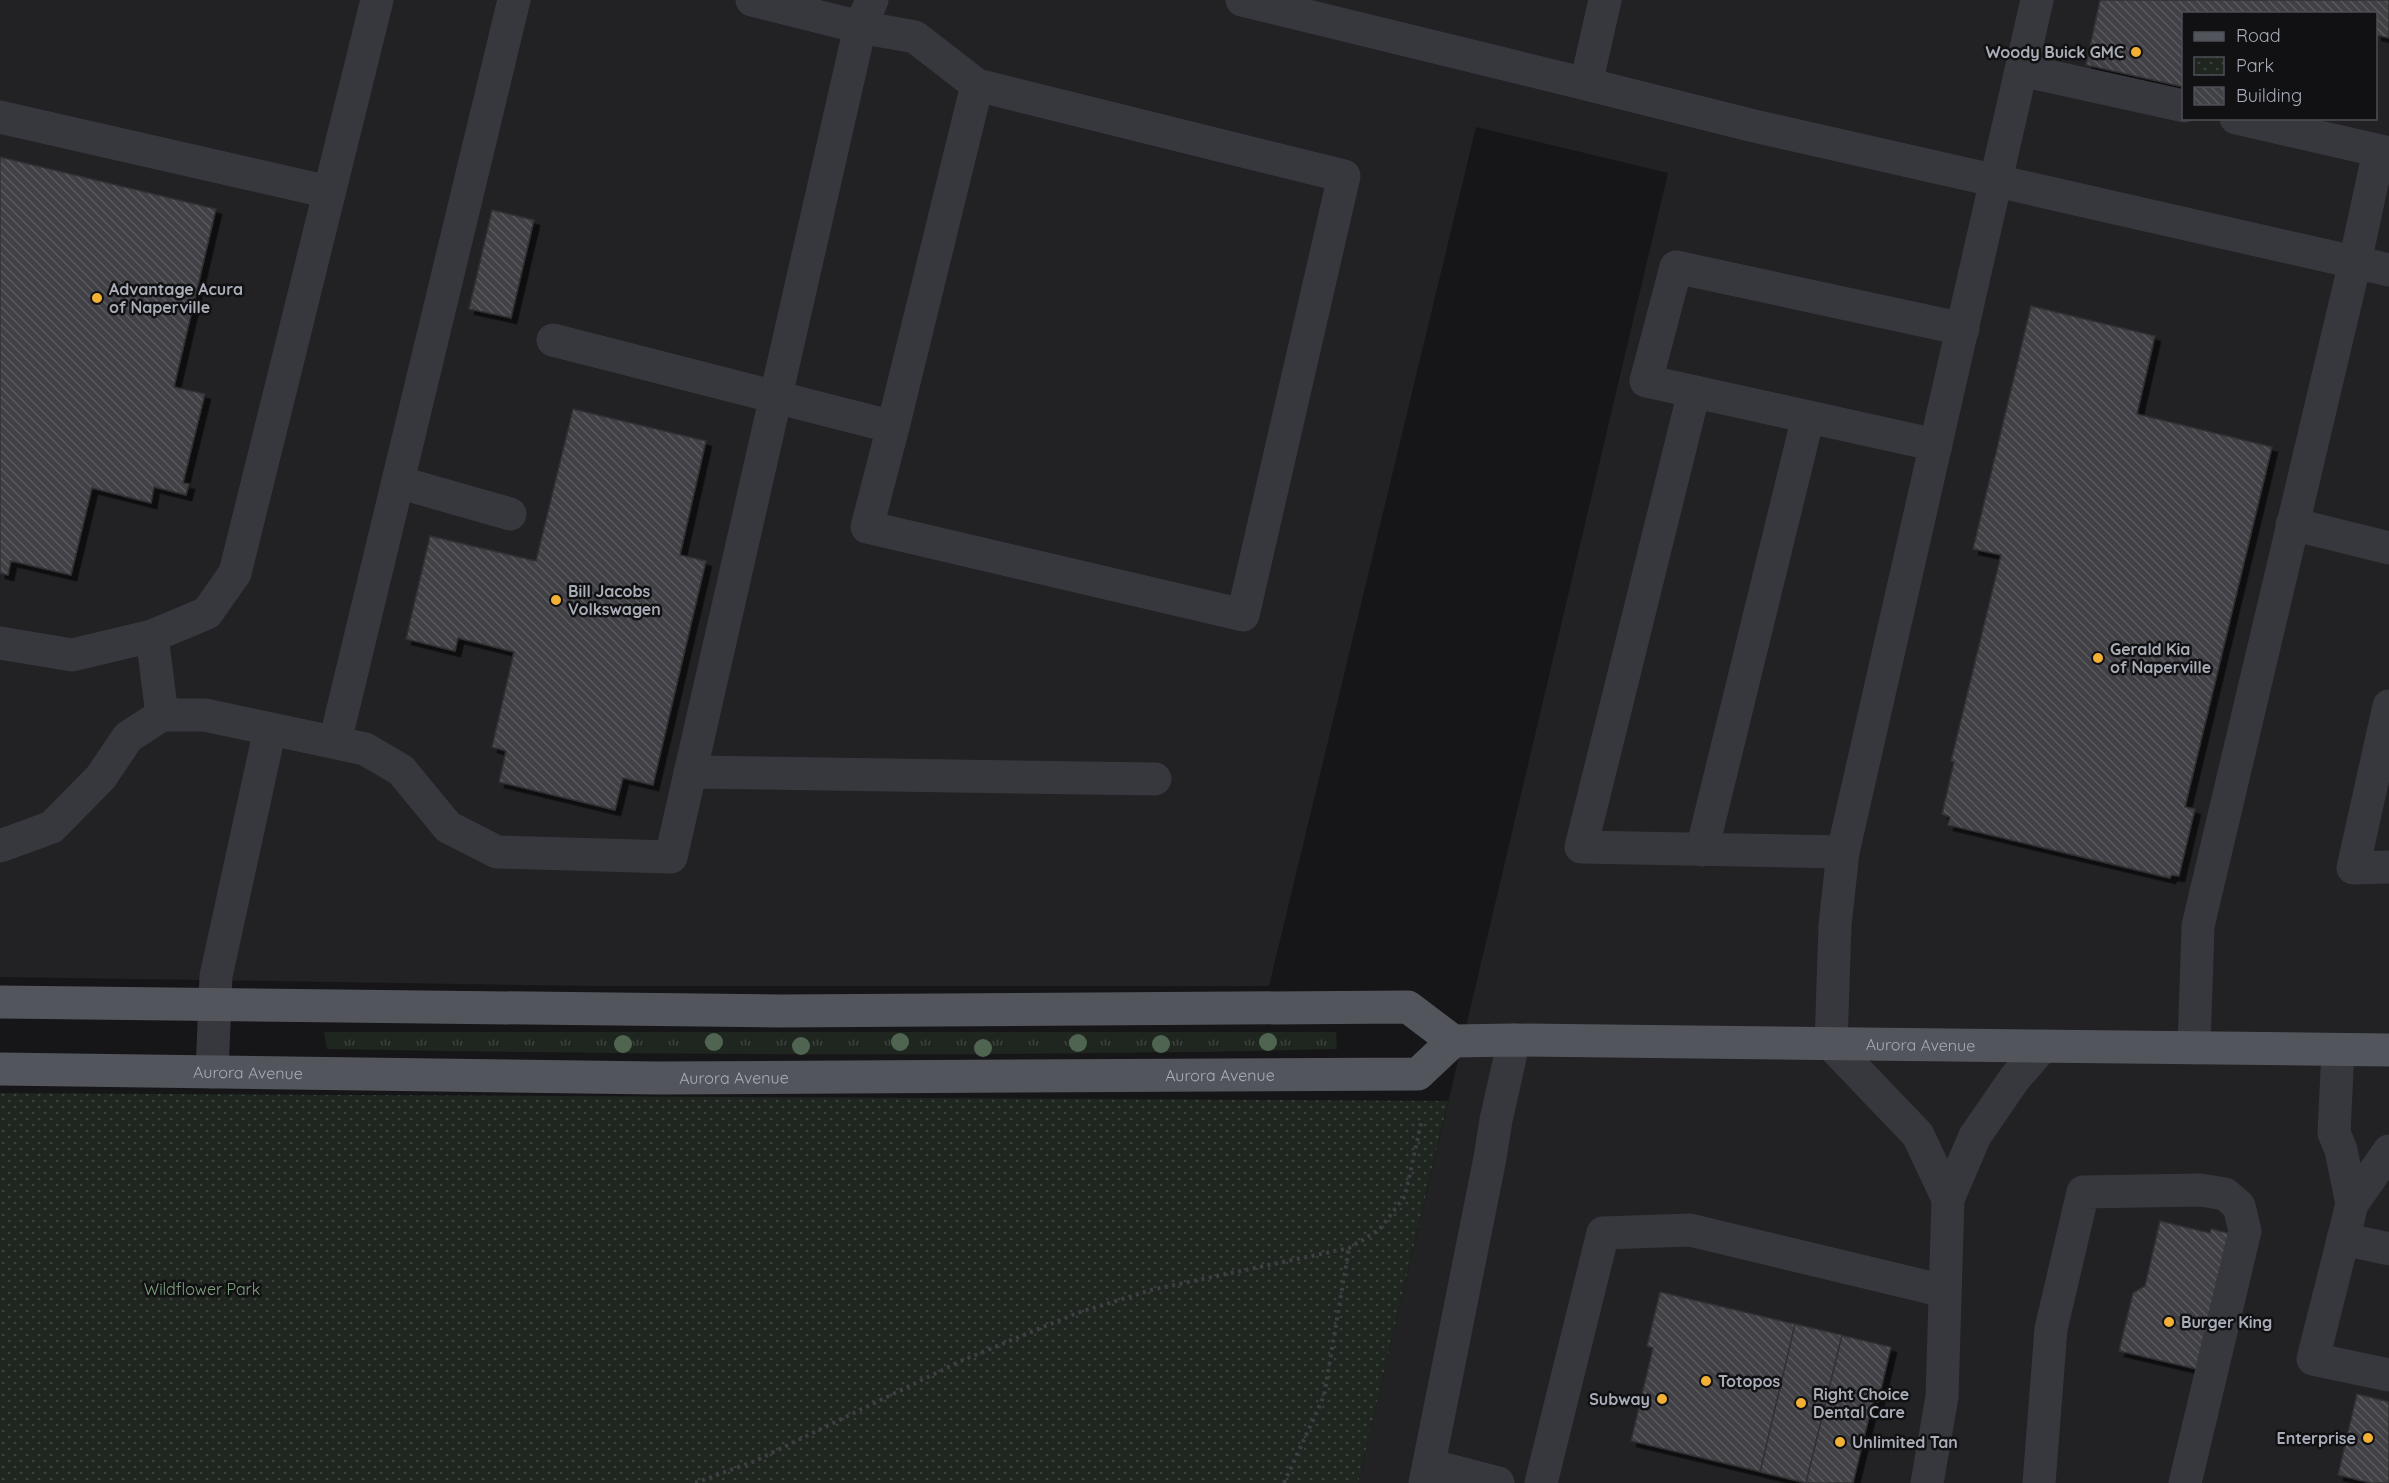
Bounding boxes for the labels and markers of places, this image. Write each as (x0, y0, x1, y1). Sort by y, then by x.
place label: Woody Buick GMC (1985, 42, 2124, 62)
marker: Woody Buick GMC (2129, 45, 2143, 59)
place label: Advantage Acura of Naperville (109, 279, 243, 317)
marker: Advantage Acura of Naperville (90, 291, 104, 305)
place label: Bill Jacobs Volkswagen (568, 581, 661, 619)
marker: Bill Jacobs Volkswagen (549, 593, 563, 607)
place label: Gerald Kia of Naperville (2110, 639, 2211, 677)
marker: Gerald Kia of Naperville (2091, 651, 2105, 665)
place label: Burger King (2181, 1312, 2272, 1332)
marker: Burger King (2162, 1315, 2176, 1329)
place label: Totopos (1718, 1371, 1781, 1391)
marker: Totopos (1699, 1374, 1713, 1388)
place label: Right Choice Dental Care (1813, 1384, 1909, 1422)
place label: Subway (1589, 1389, 1650, 1409)
marker: Subway (1655, 1392, 1669, 1406)
marker: Right Choice Dental Care (1794, 1396, 1808, 1410)
place label: Enterprise (2277, 1428, 2356, 1448)
marker: Enterprise (2361, 1431, 2375, 1445)
place label: Unlimited Tan (1852, 1432, 1958, 1452)
marker: Unlimited Tan (1833, 1435, 1847, 1449)

